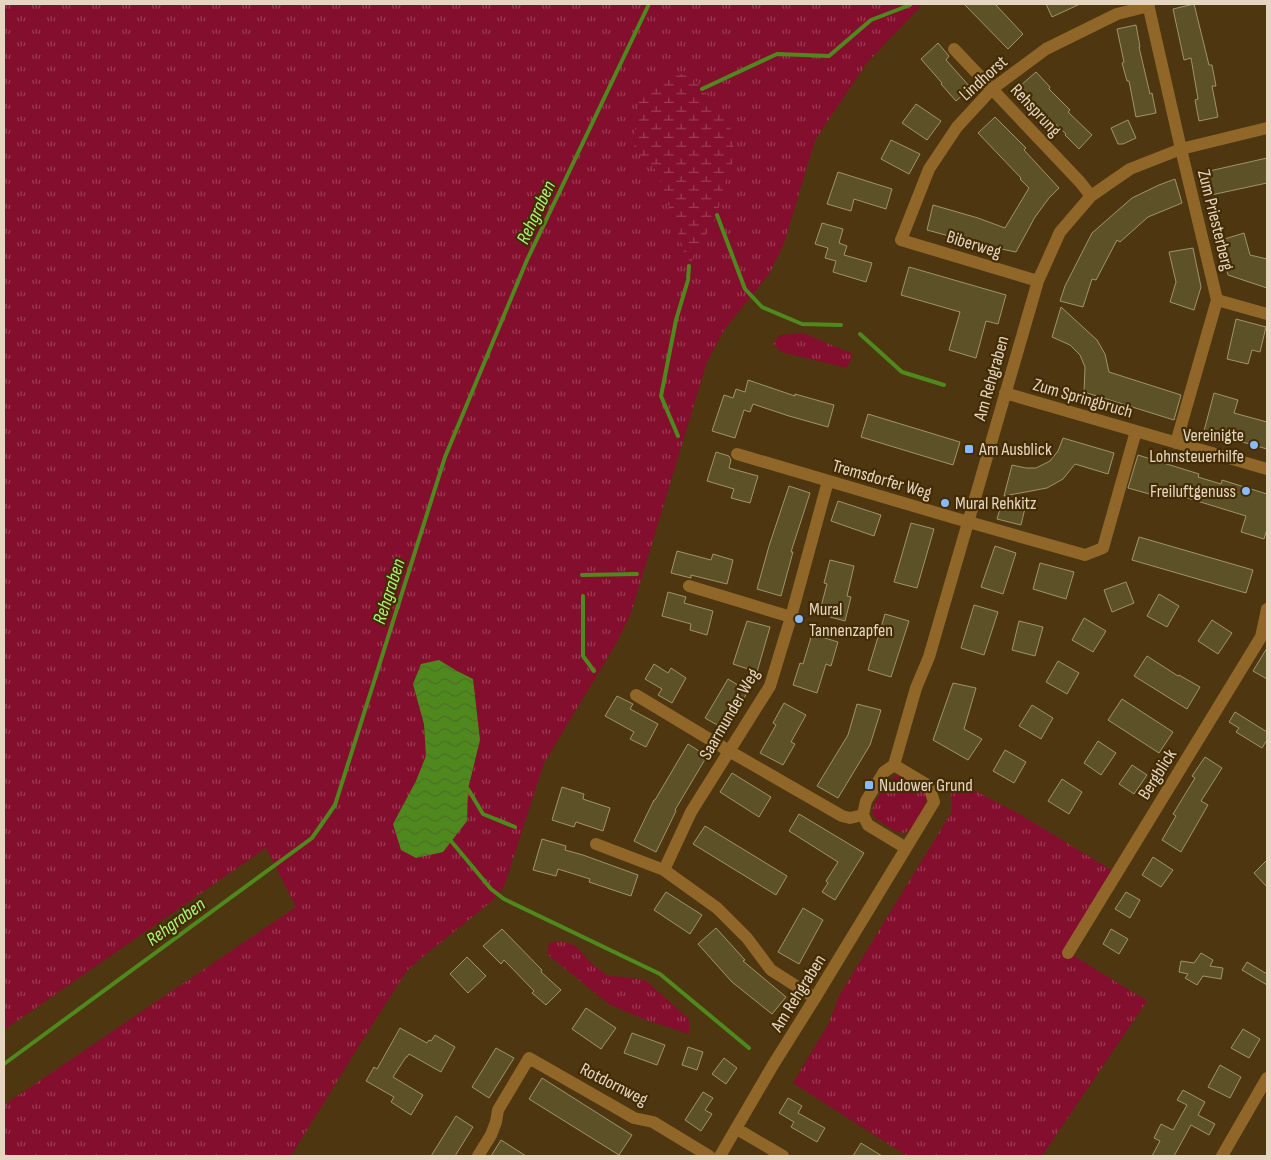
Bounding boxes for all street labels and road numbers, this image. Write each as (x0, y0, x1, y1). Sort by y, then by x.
street label: Lindhorst (955, 51, 1012, 105)
street label: Rehsprung (1006, 80, 1065, 141)
street label: Zum Priesterberg (1193, 167, 1238, 273)
street label: Biberweg (944, 226, 1004, 263)
street label: Am Rehgraben (969, 333, 1014, 424)
street label: Zum Springbruch (1031, 374, 1135, 423)
street label: Tremsdorfer Weg (830, 455, 934, 504)
street label: Saarmunder Weg (695, 665, 764, 764)
street label: Bergblick (1134, 745, 1181, 803)
street label: Am Rehgraben (766, 951, 830, 1037)
street label: Rotdornweg (576, 1058, 651, 1110)

